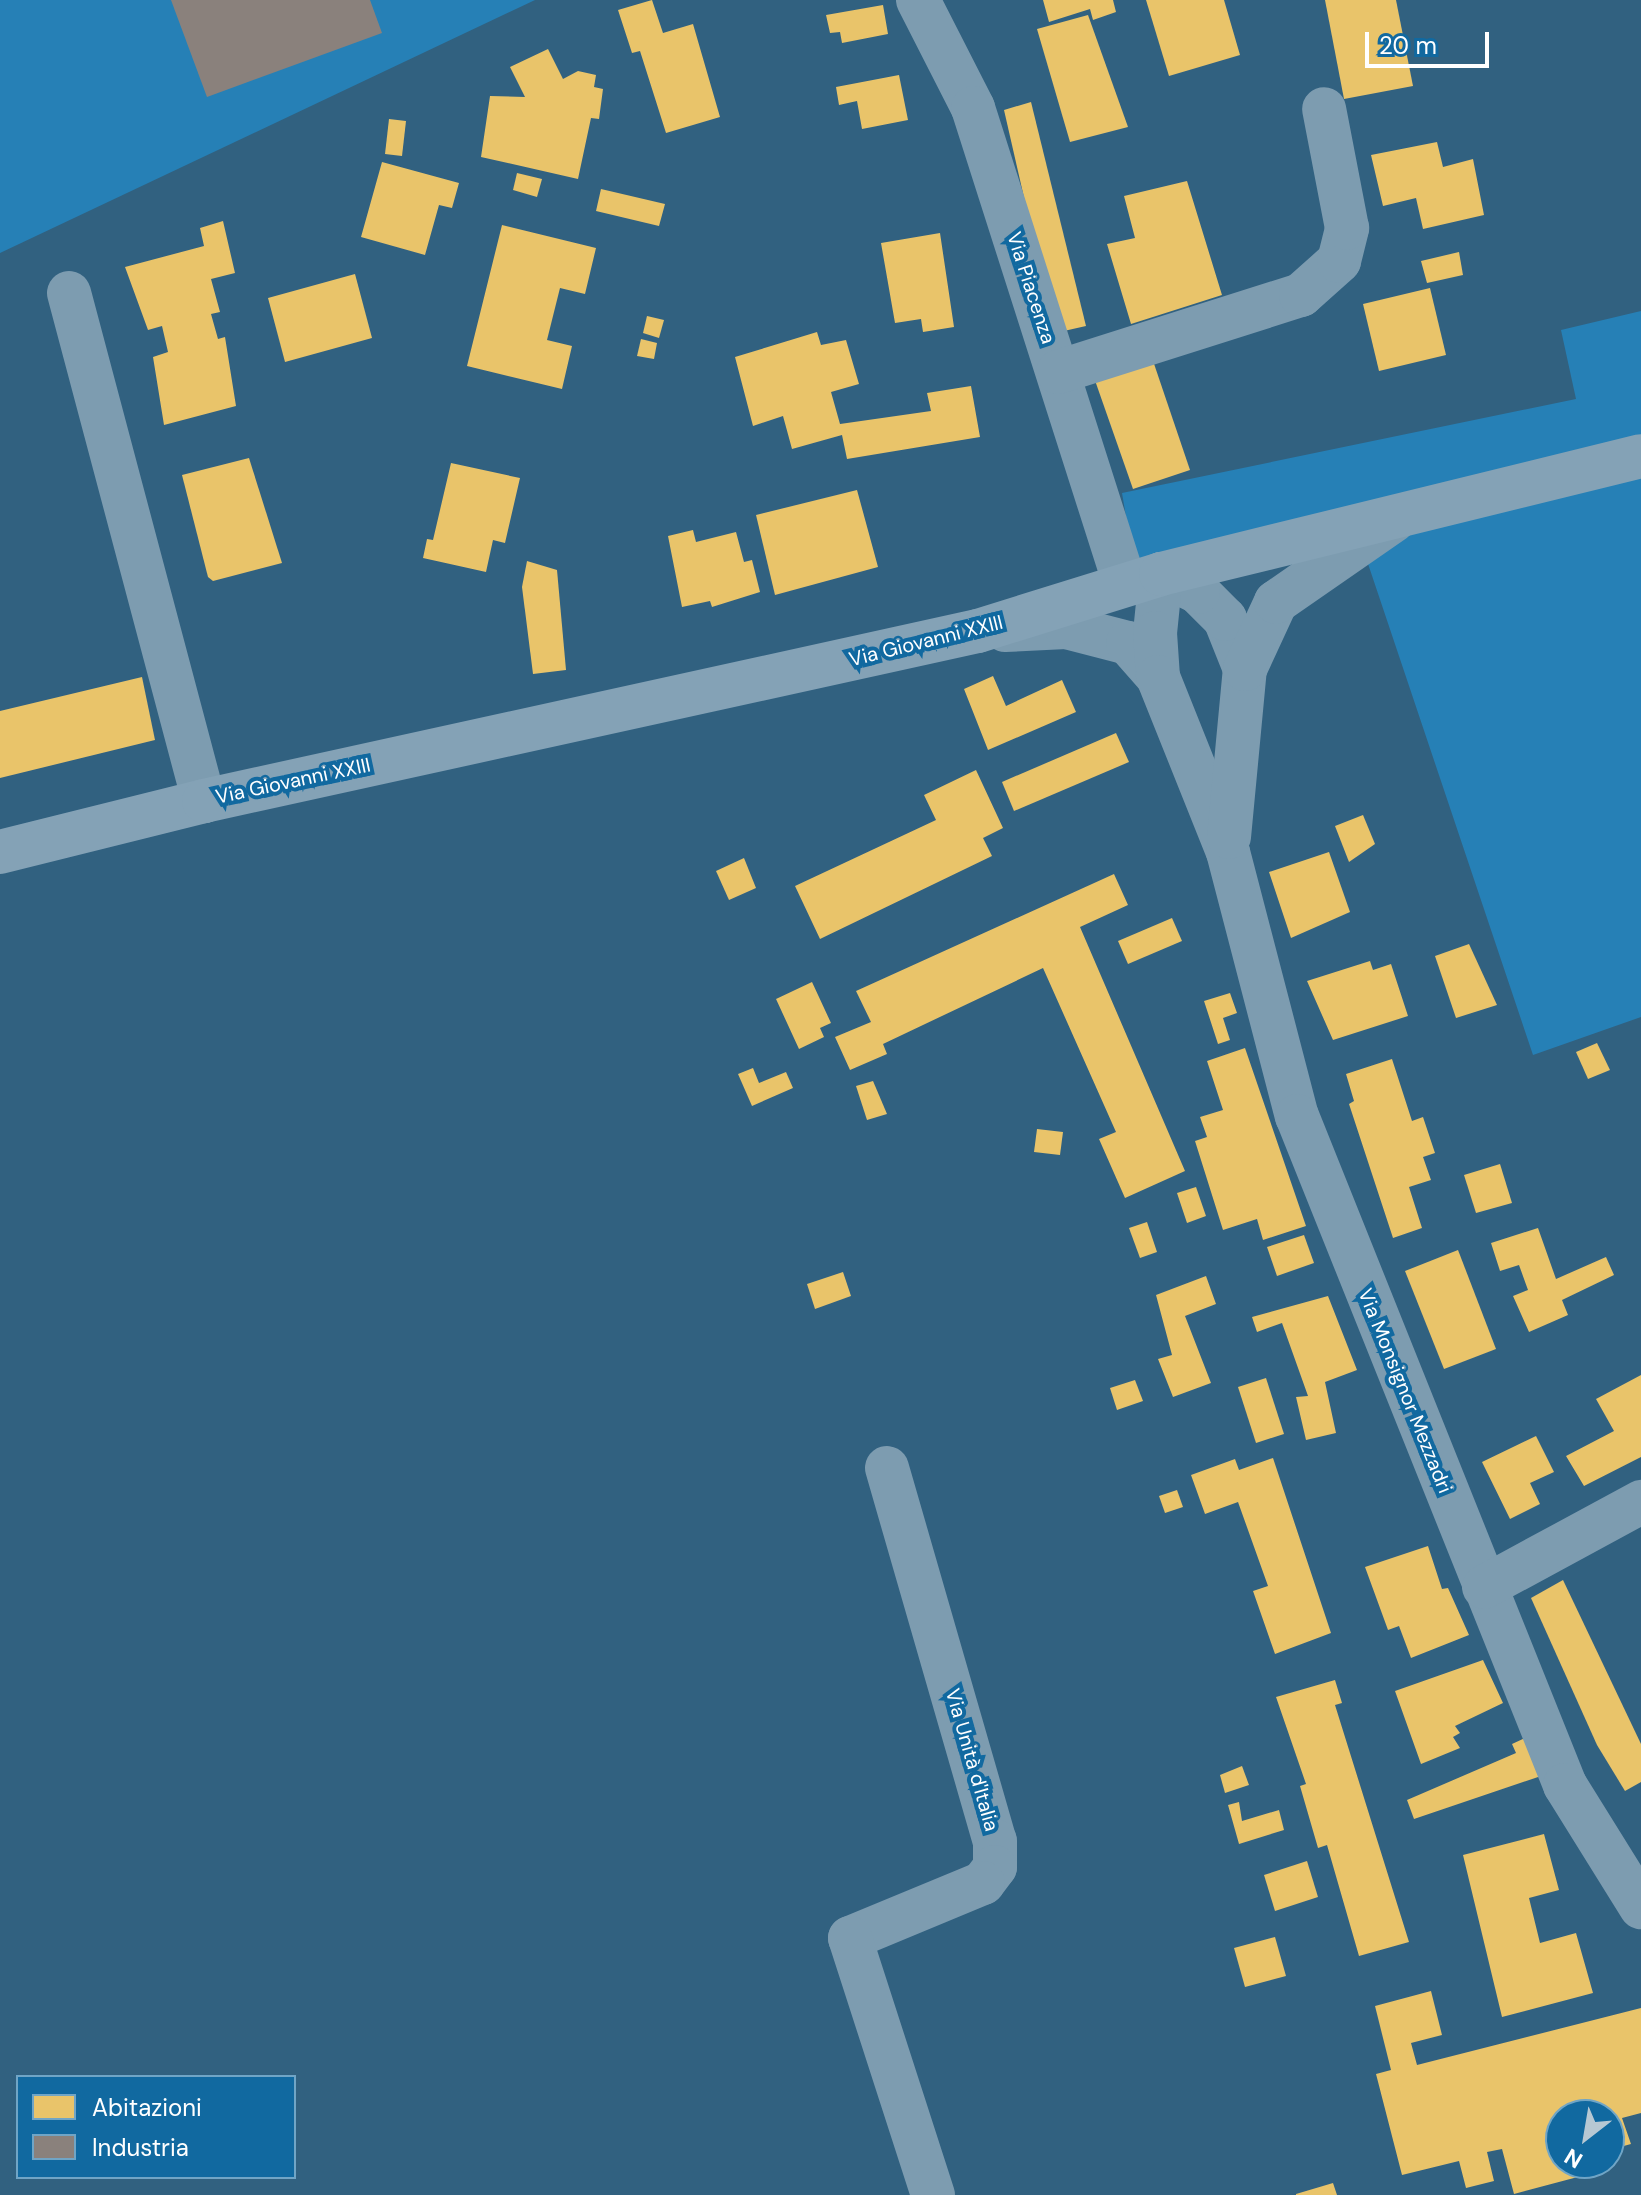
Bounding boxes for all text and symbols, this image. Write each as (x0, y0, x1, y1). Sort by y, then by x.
scale bar (1369, 16, 1493, 66)
text: 20 m (1379, 30, 1437, 61)
street label: Via Piacenza (1002, 229, 1060, 347)
street label: Via Giovanni XXIII (847, 610, 1005, 672)
street label: Via Giovanni XXIII (213, 753, 373, 809)
street label: Via Monsignor Mezzadri (1353, 1285, 1457, 1497)
street label: Via Unità d'Italia (940, 1686, 1004, 1834)
legend (16, 2075, 296, 2179)
text: Abitazioni (92, 2092, 202, 2123)
north arrow (1545, 2099, 1625, 2179)
text: Industria (92, 2132, 189, 2163)
text: N (1559, 2142, 1588, 2175)

